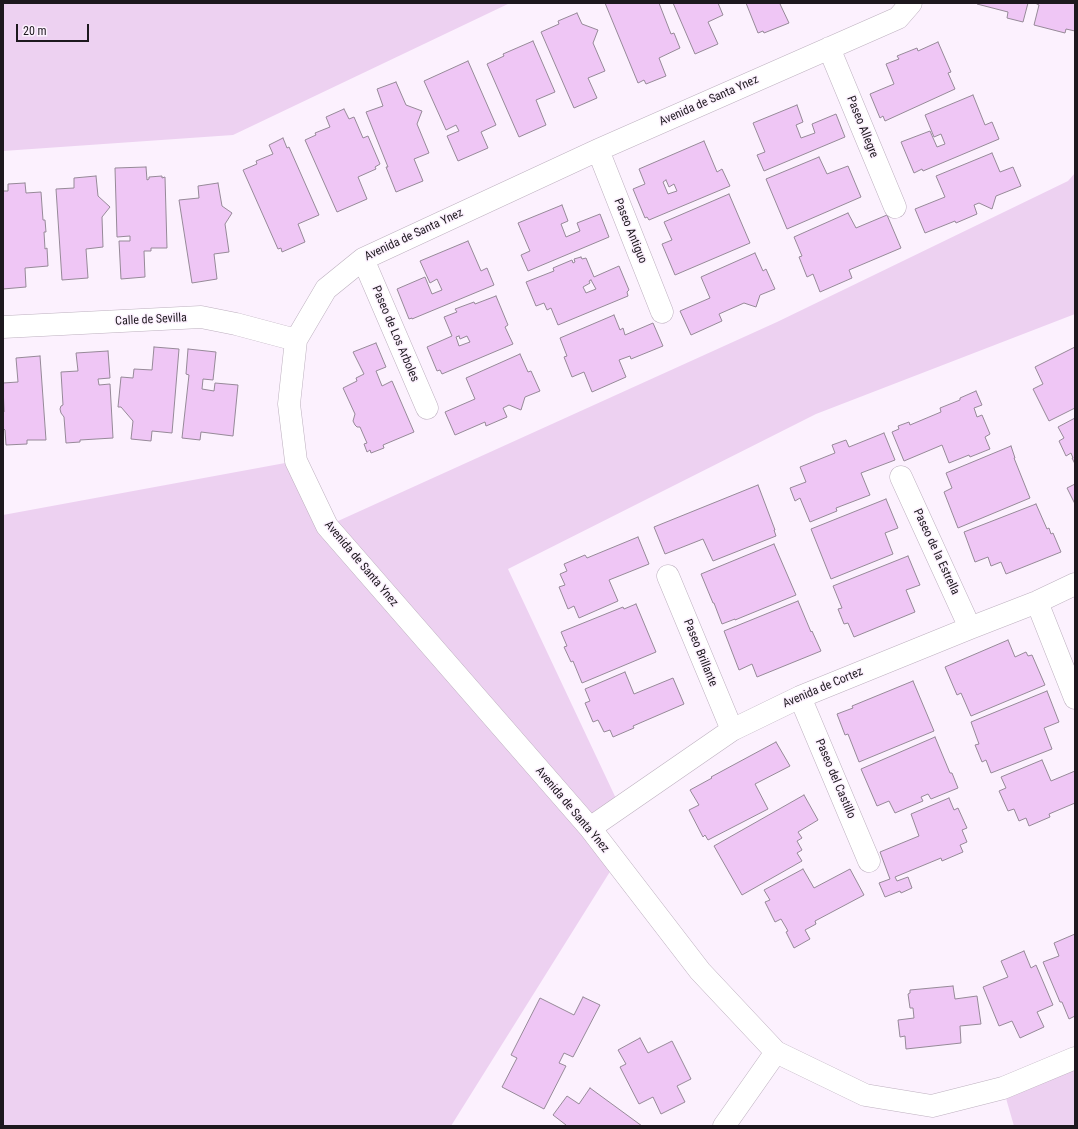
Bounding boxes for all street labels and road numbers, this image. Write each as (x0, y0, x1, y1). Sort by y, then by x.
street label: Avenida de Santa Ynez (657, 73, 761, 129)
street label: Paseo Allegre (843, 94, 881, 160)
street label: Paseo Antiguo (610, 196, 650, 266)
street label: Avenida de Santa Ynez (362, 206, 466, 264)
street label: Paseo de Los Arboles (368, 284, 422, 384)
street label: Calle de Sevilla (115, 311, 187, 329)
street label: Paseo de la Estrella (910, 507, 962, 597)
street label: Avenida de Santa Ynez (321, 518, 401, 610)
street label: Paseo Brillante (680, 617, 720, 689)
street label: Avenida de Cortez (781, 665, 865, 711)
street label: Paseo del Castillo (812, 737, 858, 821)
street label: Avenida de Santa Ynez (532, 764, 612, 856)

